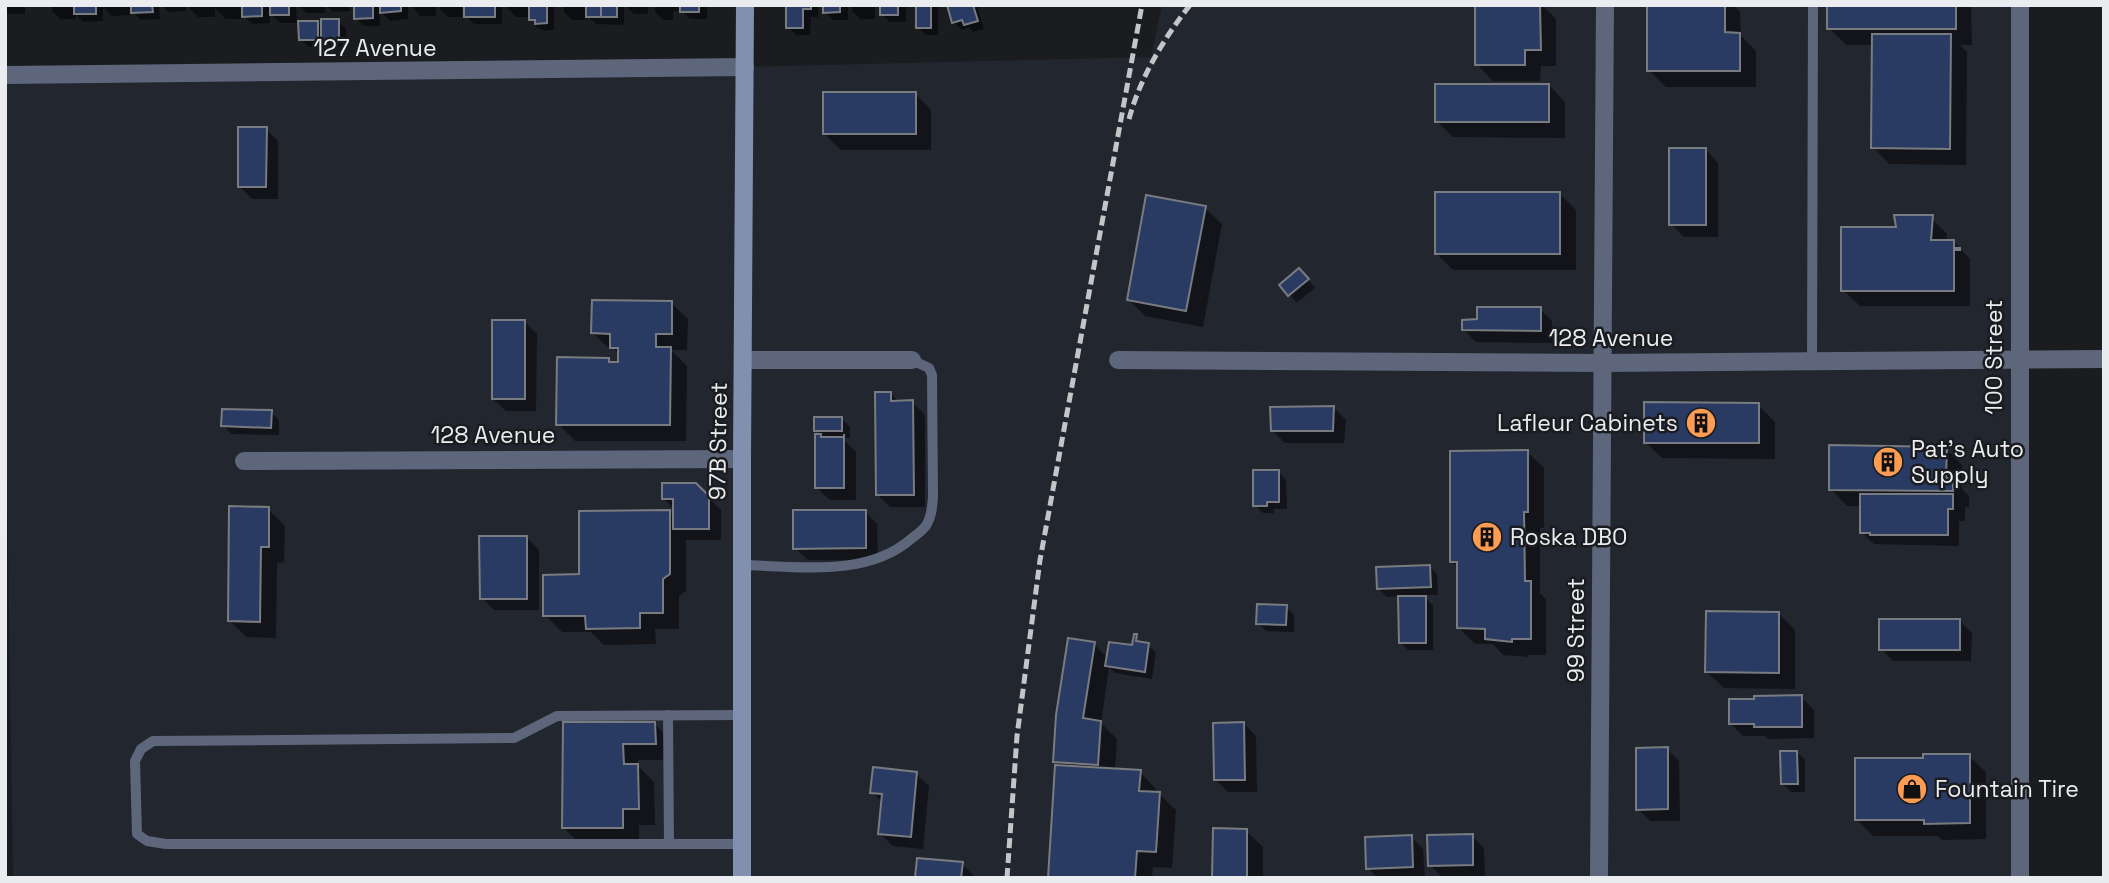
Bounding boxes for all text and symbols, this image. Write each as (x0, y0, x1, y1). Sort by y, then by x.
street label: 127 Avenue (313, 33, 437, 63)
street label: 100 Street (1979, 299, 2009, 415)
street label: 128 Avenue (1549, 323, 1673, 353)
street label: 97B Street (702, 382, 734, 500)
building icon: Lafleur Cabinets (1684, 406, 1718, 440)
place label: Lafleur Cabinets (1497, 408, 1678, 438)
street label: 128 Avenue (431, 420, 555, 450)
place label: Pat's Auto Supply (1911, 434, 2024, 490)
building icon: Pat's Auto Supply (1871, 445, 1905, 479)
building icon: Roska DBO (1470, 520, 1504, 554)
place label: Roska DBO (1510, 522, 1627, 552)
street label: 99 Street (1561, 578, 1591, 682)
shop icon: Fountain Tire (1895, 772, 1929, 806)
place label: Fountain Tire (1935, 774, 2079, 804)

